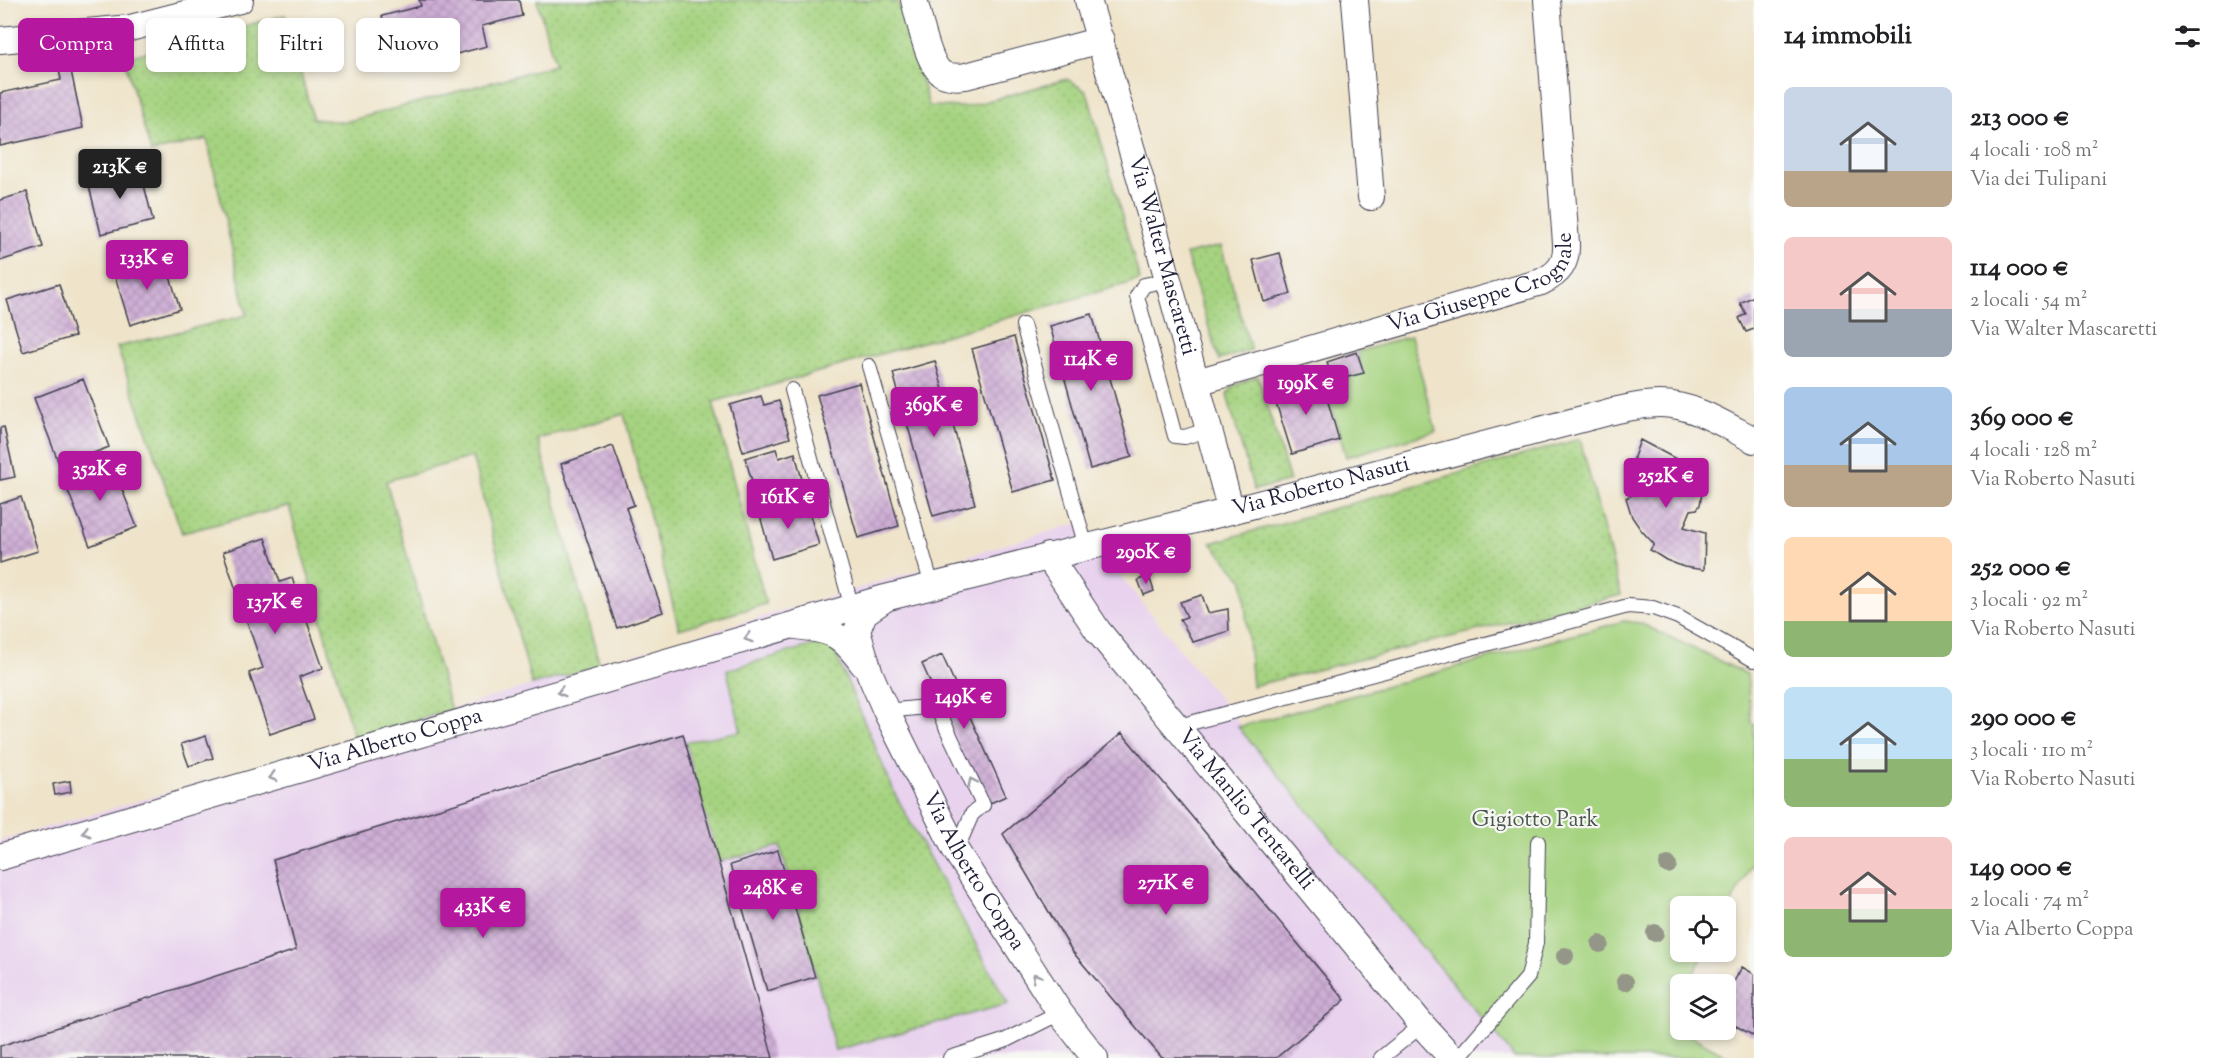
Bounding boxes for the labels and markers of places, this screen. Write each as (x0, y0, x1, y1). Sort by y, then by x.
pin: 213K € (71, 149, 169, 200)
pin: 133K € (98, 240, 196, 291)
pin: 114K € (1042, 341, 1140, 392)
pin: 199K € (1257, 365, 1355, 416)
pin: 369K € (885, 387, 983, 438)
pin: 352K € (51, 451, 149, 502)
pin: 252K € (1617, 458, 1715, 509)
pin: 161K € (739, 479, 837, 530)
pin: 290K € (1097, 534, 1195, 585)
pin: 137K € (226, 584, 324, 635)
pin: 149K € (915, 679, 1013, 730)
pin: 271K € (1117, 865, 1215, 916)
pin: 248K € (724, 870, 822, 921)
pin: 433K € (434, 888, 532, 939)

